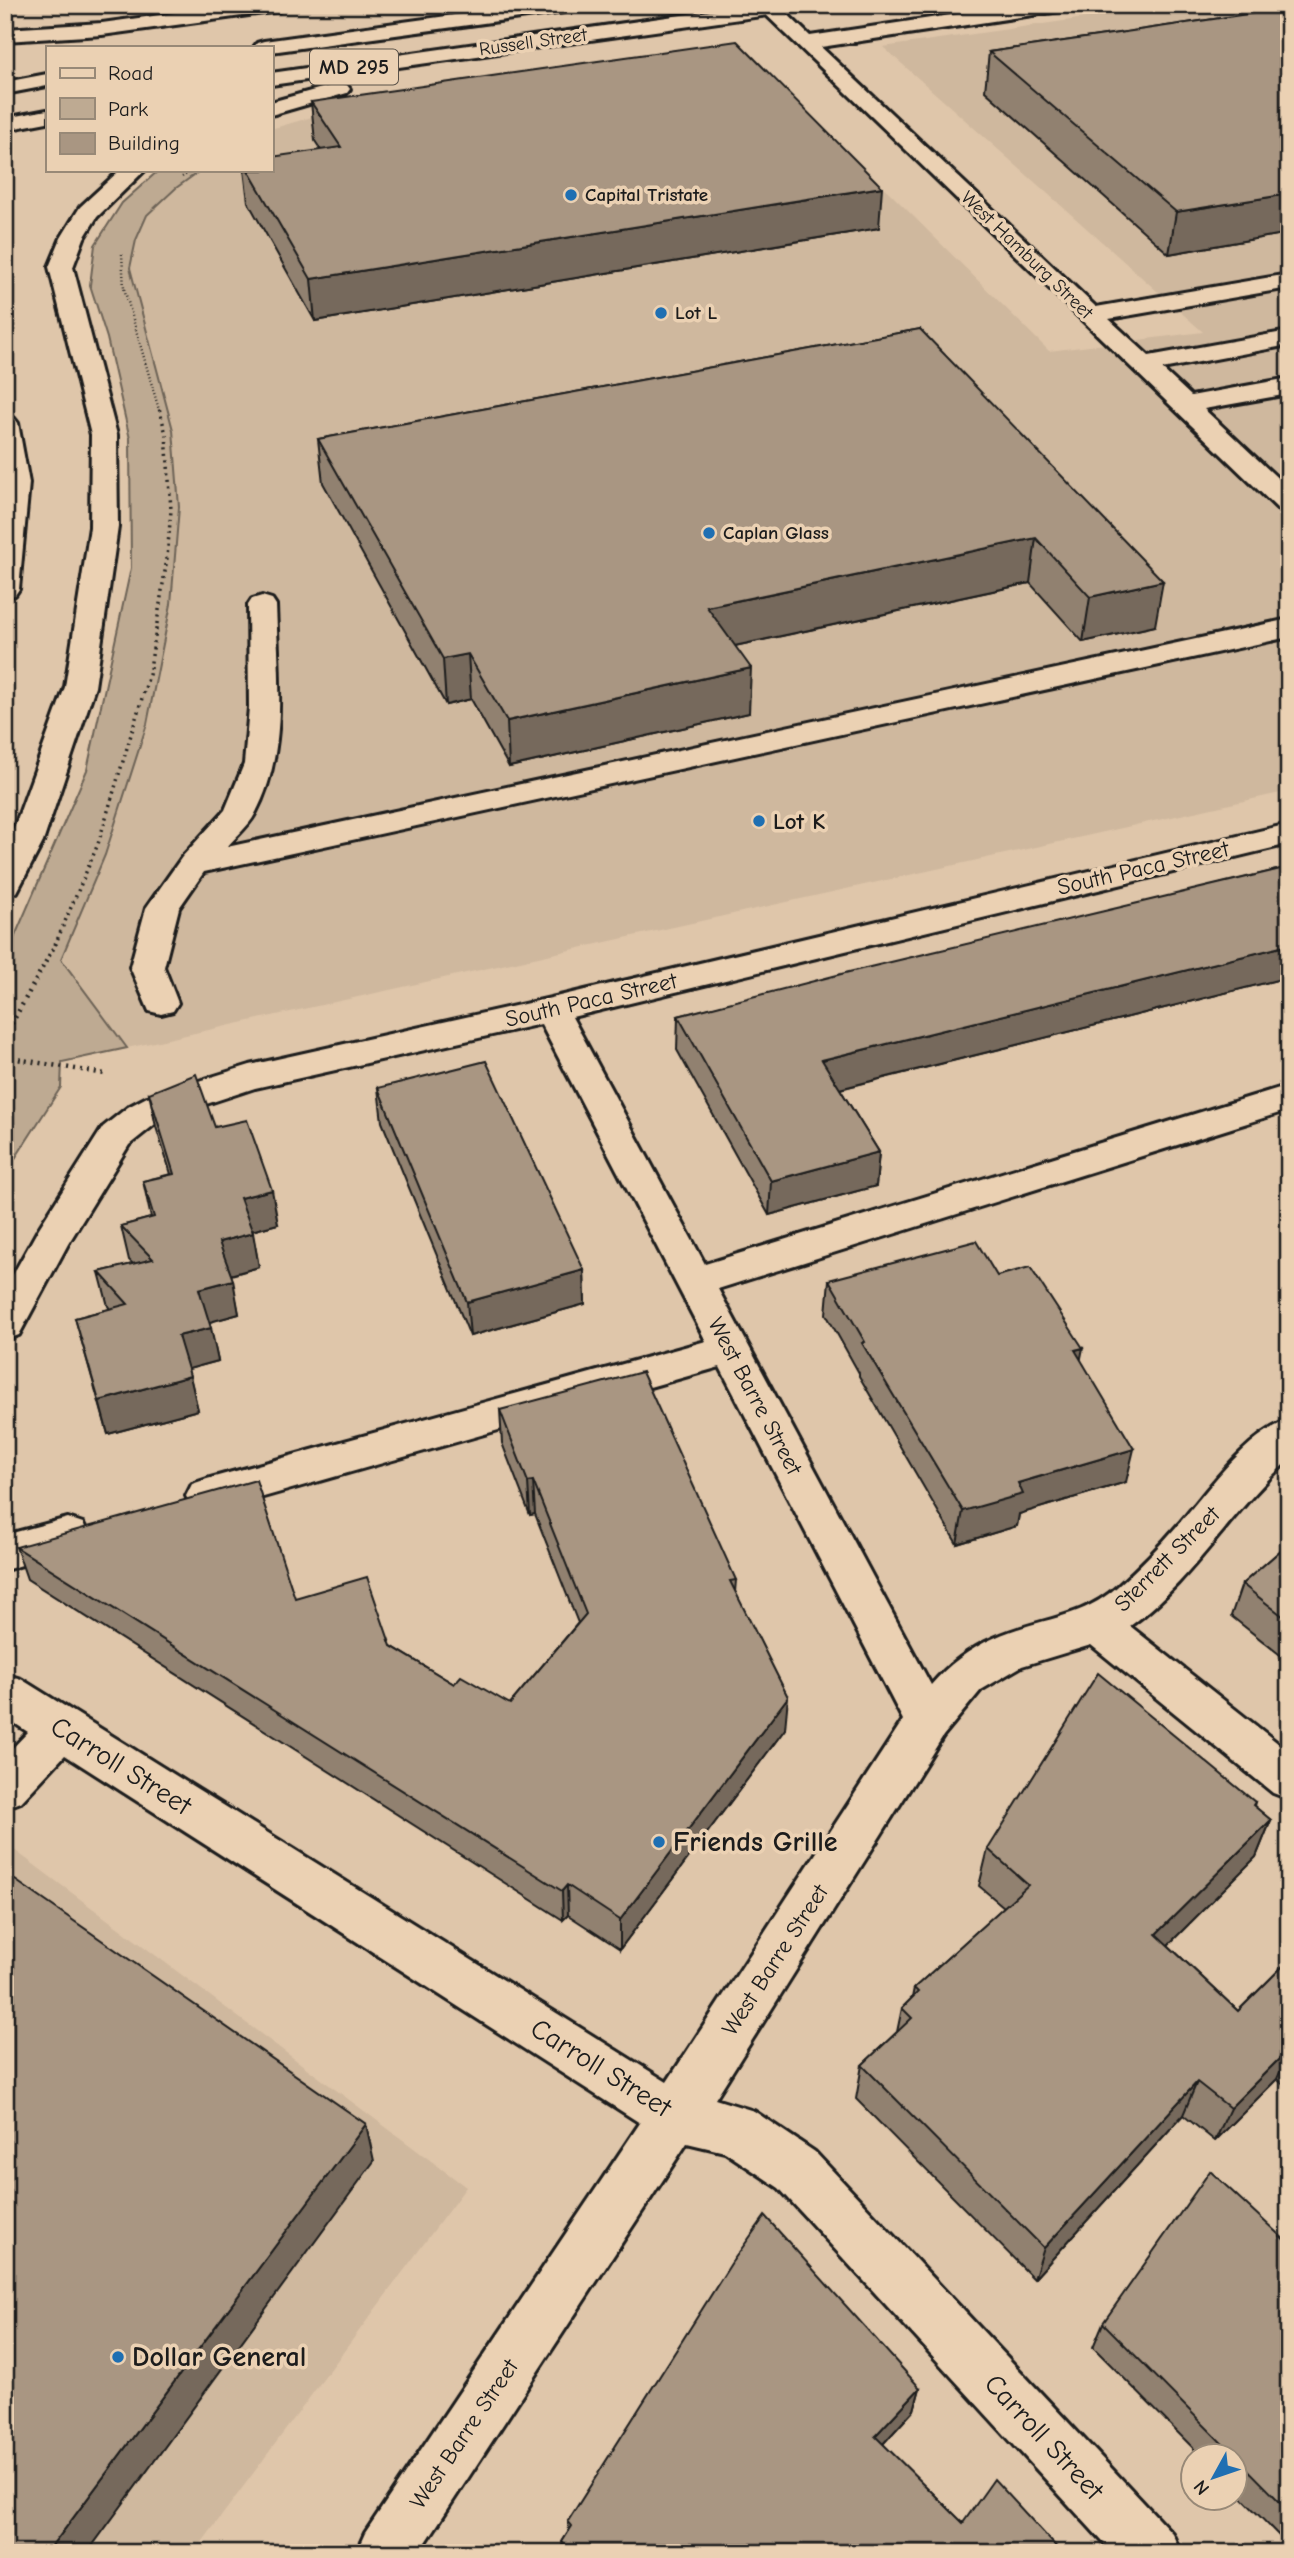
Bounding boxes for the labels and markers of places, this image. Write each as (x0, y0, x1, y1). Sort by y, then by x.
place label: Capital Tristate (585, 184, 708, 206)
marker: Capital Tristate (563, 187, 579, 203)
place label: Lot L (675, 302, 717, 324)
marker: Lot L (653, 305, 669, 321)
place label: Caplan Glass (723, 522, 829, 544)
marker: Caplan Glass (701, 525, 717, 541)
place label: Lot K (773, 808, 825, 835)
marker: Lot K (751, 813, 767, 829)
place label: Friends Grille (673, 1826, 838, 1858)
marker: Friends Grille (651, 1834, 667, 1850)
place label: Dollar General (132, 2341, 306, 2373)
marker: Dollar General (110, 2349, 126, 2365)

